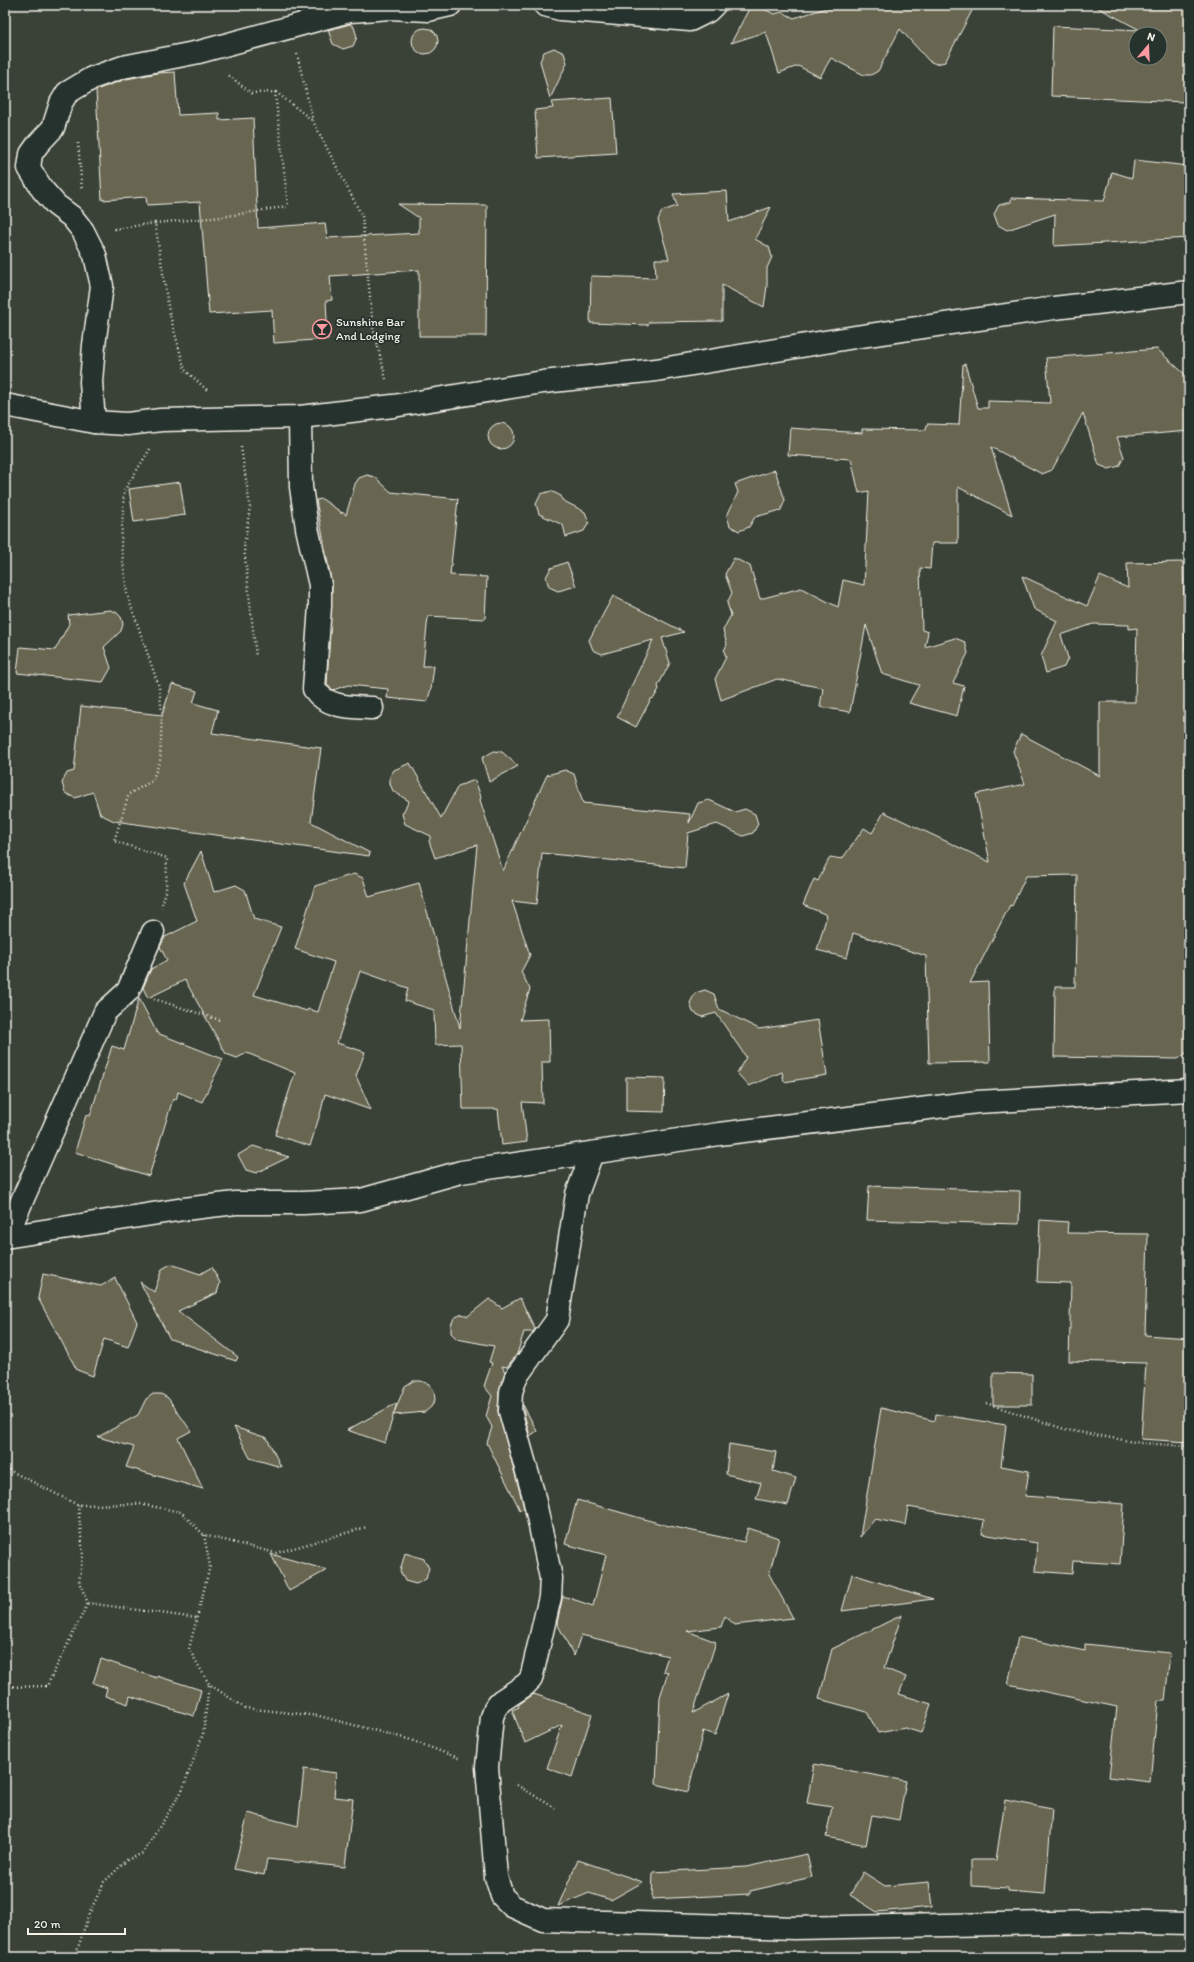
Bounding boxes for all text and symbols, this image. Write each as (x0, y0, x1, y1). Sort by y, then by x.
north arrow (1128, 26, 1168, 66)
text: N (1145, 30, 1157, 44)
place label: Sunshine Bar And Lodging (336, 315, 405, 343)
bar icon: Sunshine Bar And Lodging (311, 318, 333, 340)
scale bar (28, 1910, 125, 1936)
text: 20 m (34, 1917, 61, 1931)

